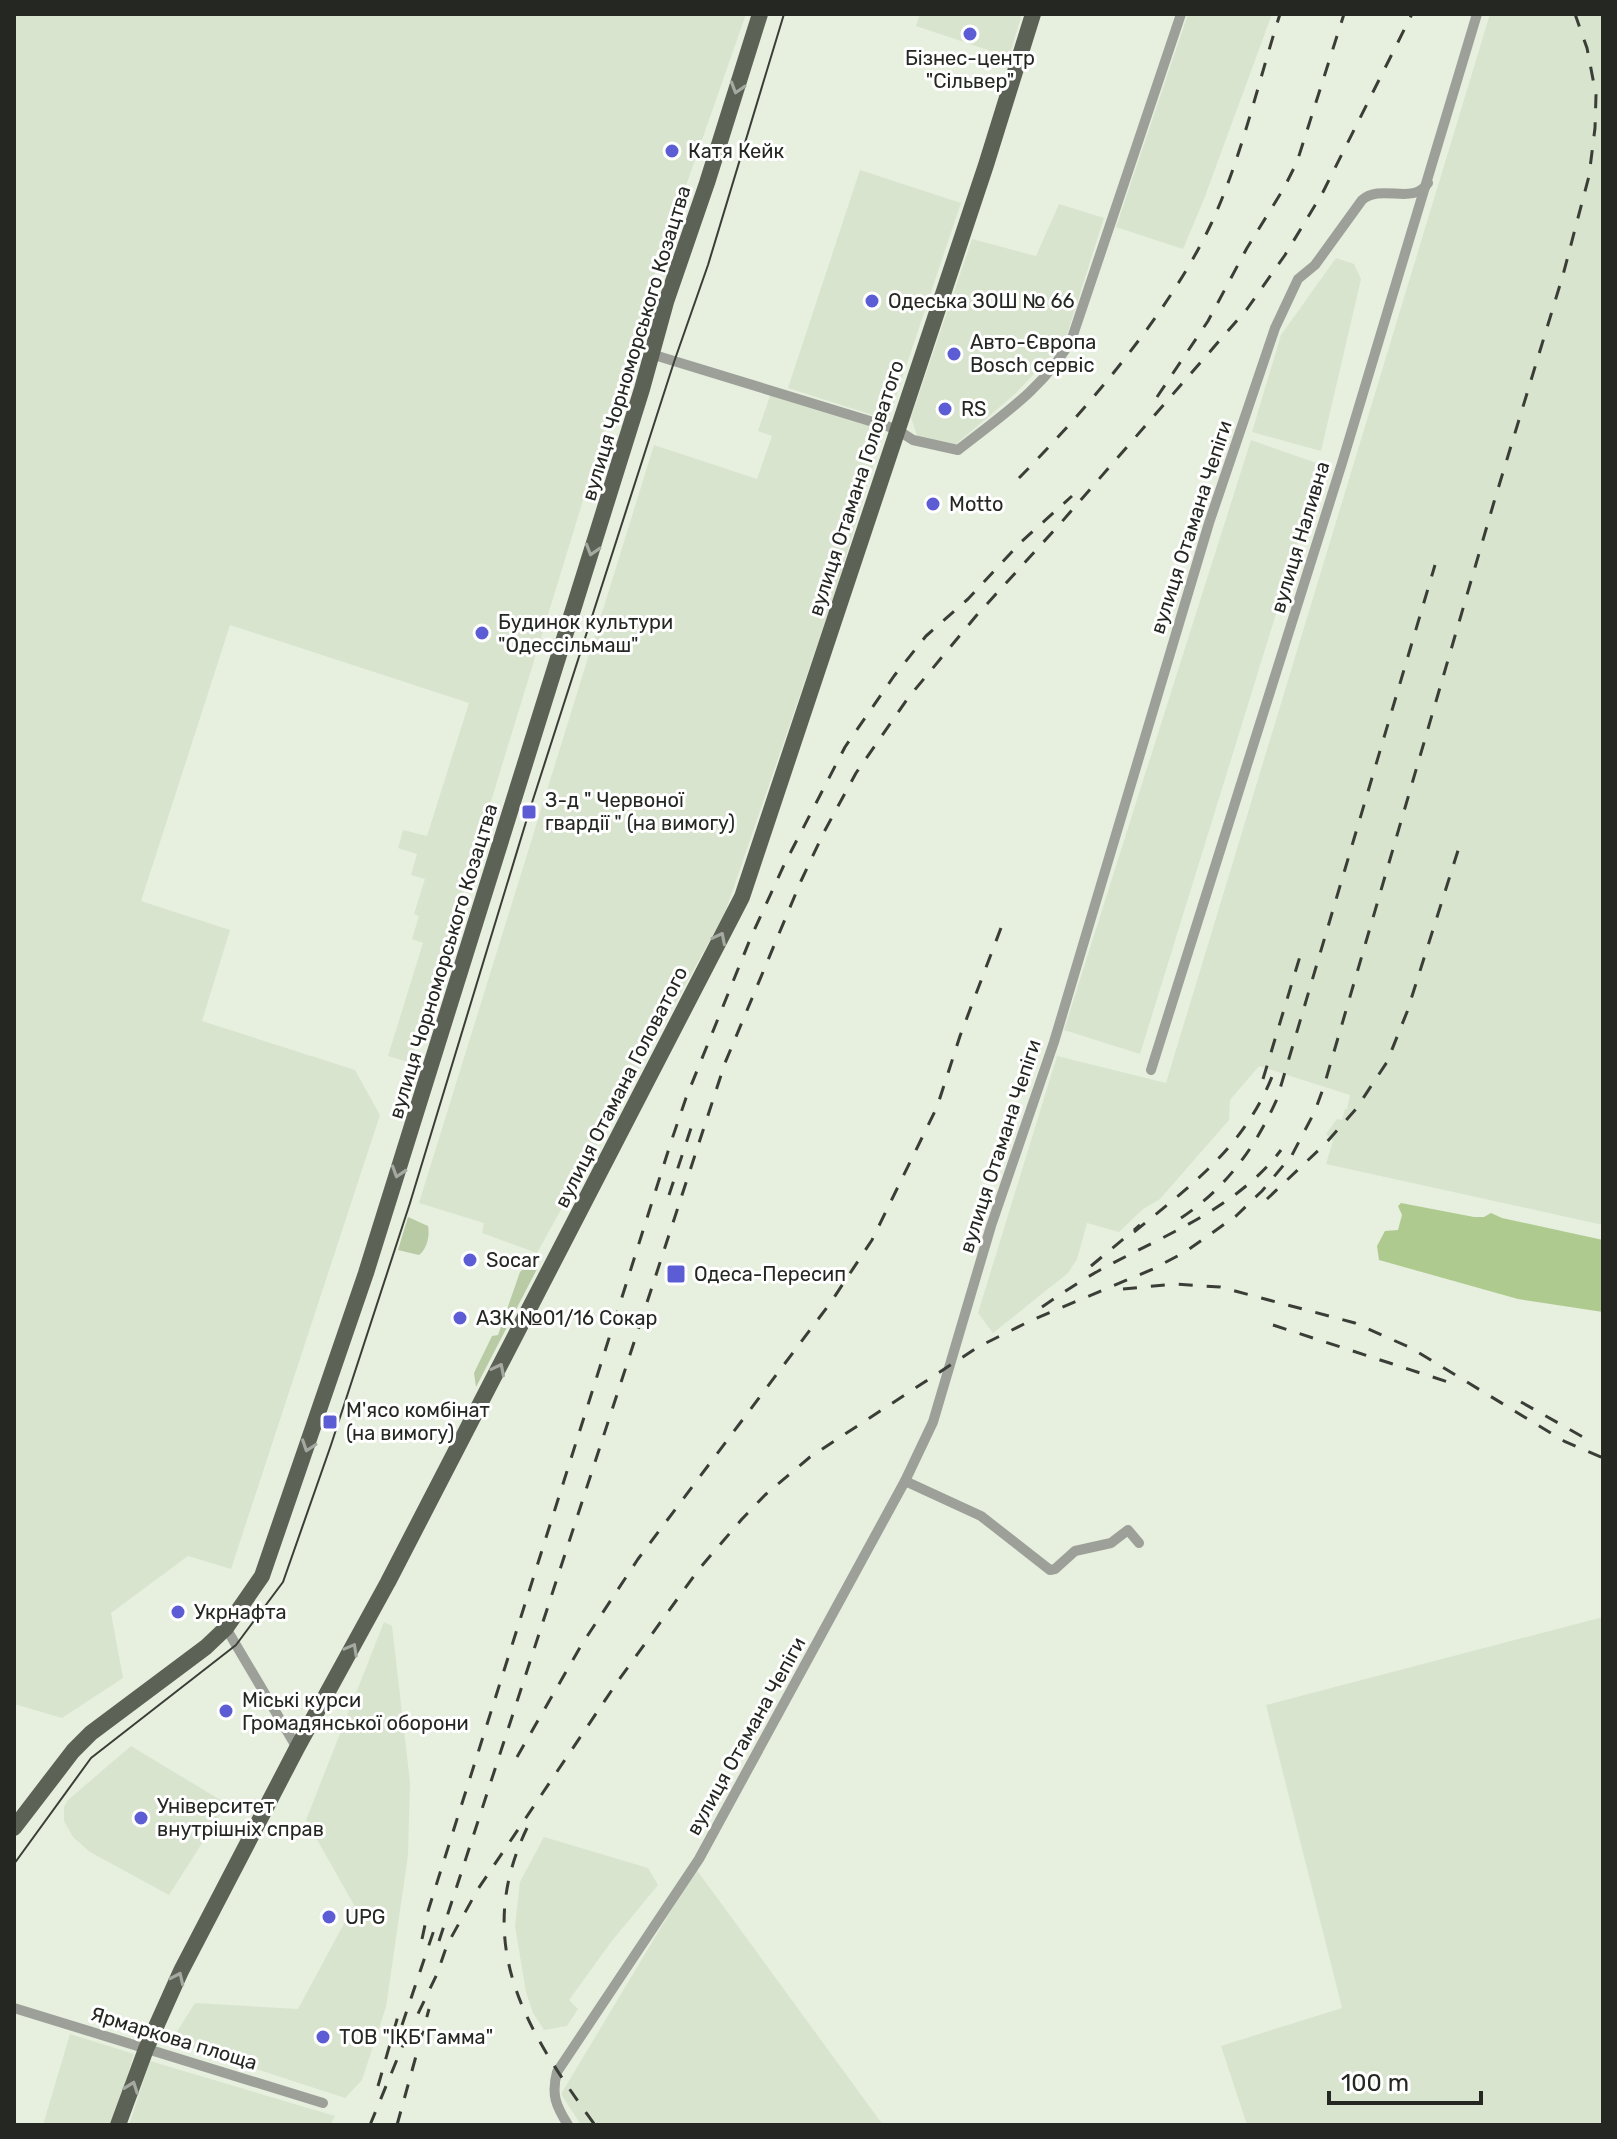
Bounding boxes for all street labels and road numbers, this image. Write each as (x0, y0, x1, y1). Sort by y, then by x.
street label: вулиця Чорноморського Козацтва (577, 183, 695, 503)
street label: вулиця Отамана Головатого (803, 357, 909, 619)
street label: вулиця Отамана Чепіги (1145, 417, 1237, 637)
street label: вулиця Наливна (1266, 458, 1334, 616)
street label: вулиця Чорноморського Козацтва (384, 801, 502, 1121)
street label: вулиця Отамана Головатого (550, 962, 692, 1212)
street label: вулиця Отамана Чепіги (954, 1036, 1046, 1256)
street label: вулиця Отамана Чепіги (681, 1633, 811, 1839)
street label: Ярмаркова площа (88, 2001, 260, 2075)

